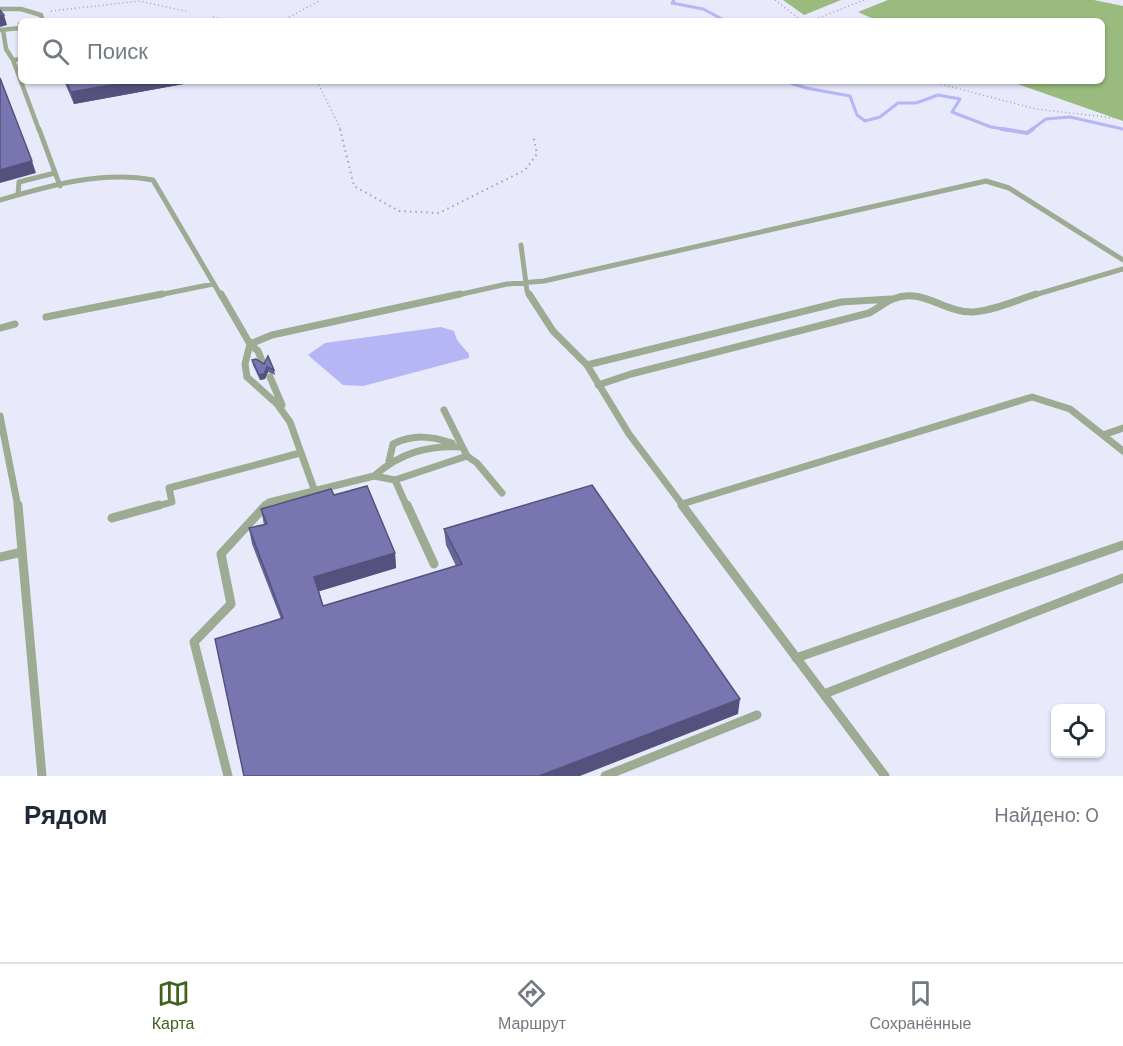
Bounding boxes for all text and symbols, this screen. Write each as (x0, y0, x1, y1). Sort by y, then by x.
search box (18, 18, 1105, 84)
icon: search (39, 35, 72, 68)
text: Поиск (87, 37, 148, 66)
map controls (1051, 704, 1105, 758)
button: locate (1051, 704, 1105, 758)
text: Рядом (24, 798, 107, 832)
text: Найдено: 0 (994, 802, 1099, 828)
tab: Карта (152, 977, 195, 1034)
tab: Маршрут (498, 977, 566, 1034)
tab: Сохранённые (869, 977, 971, 1034)

